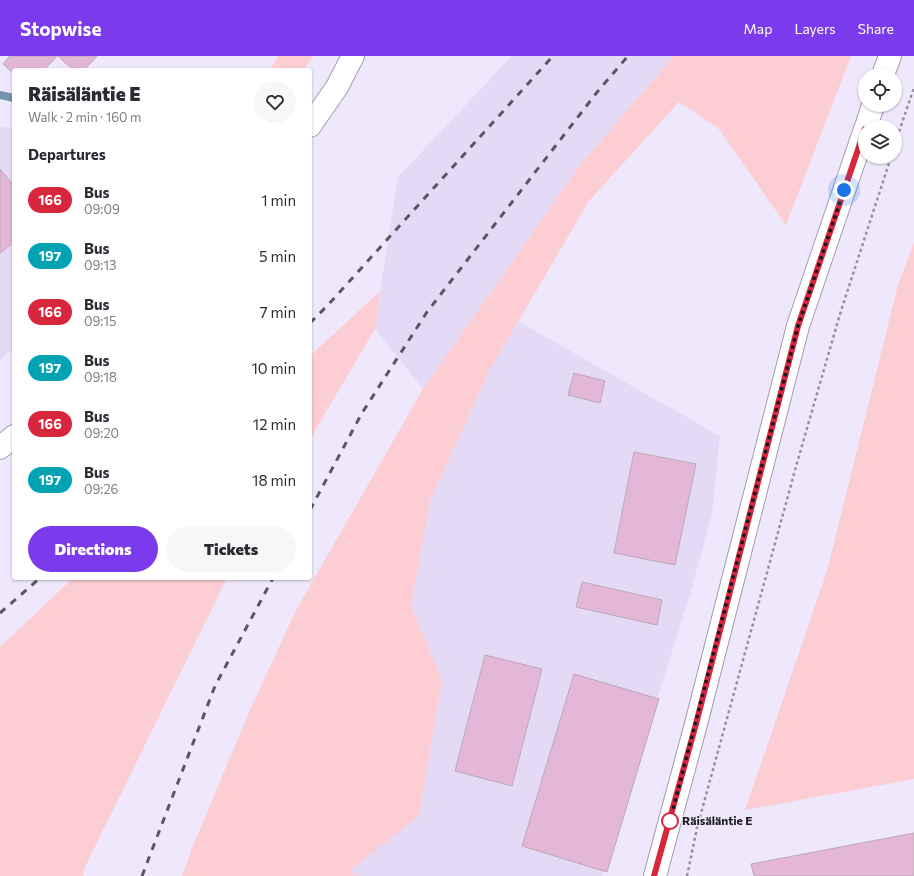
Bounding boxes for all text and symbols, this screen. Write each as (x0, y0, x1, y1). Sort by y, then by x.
text: Stopwise (20, 17, 101, 40)
text: Map (744, 20, 772, 37)
text: Layers (794, 20, 836, 37)
text: Share (858, 20, 894, 37)
map controls (858, 68, 902, 164)
button: locate (858, 68, 902, 112)
button: heart (254, 81, 296, 123)
text: Räisäläntie E (28, 82, 141, 105)
text: Walk · 2 min · 160 m (28, 109, 141, 125)
button: layers (858, 120, 902, 164)
text: Departures (28, 145, 106, 163)
your location (834, 180, 854, 200)
text: Bus (84, 183, 109, 201)
text: 166 (38, 191, 62, 208)
text: 1 min (261, 191, 296, 209)
text: 09:09 (84, 201, 120, 217)
text: Bus (84, 239, 109, 257)
text: 197 (39, 247, 61, 264)
text: 5 min (259, 247, 296, 265)
text: 09:13 (84, 257, 116, 273)
text: Bus (84, 295, 109, 313)
text: 166 (38, 303, 62, 320)
text: 7 min (260, 303, 296, 321)
text: 09:15 (84, 313, 116, 329)
text: Bus (84, 351, 109, 369)
text: 197 (39, 359, 61, 376)
text: 10 min (251, 359, 296, 377)
text: 09:18 (84, 369, 117, 385)
text: Bus (84, 407, 109, 425)
text: 166 (38, 415, 62, 432)
text: 12 min (253, 415, 296, 433)
text: 09:20 (84, 425, 119, 441)
text: Bus (84, 463, 109, 481)
text: 197 (39, 471, 61, 488)
text: 18 min (252, 471, 296, 489)
text: 09:26 (84, 481, 119, 497)
button: Directions (28, 526, 158, 572)
button: Tickets (166, 526, 296, 572)
marker: Räisäläntie E (661, 812, 679, 830)
place label: Räisäläntie E (682, 813, 752, 827)

